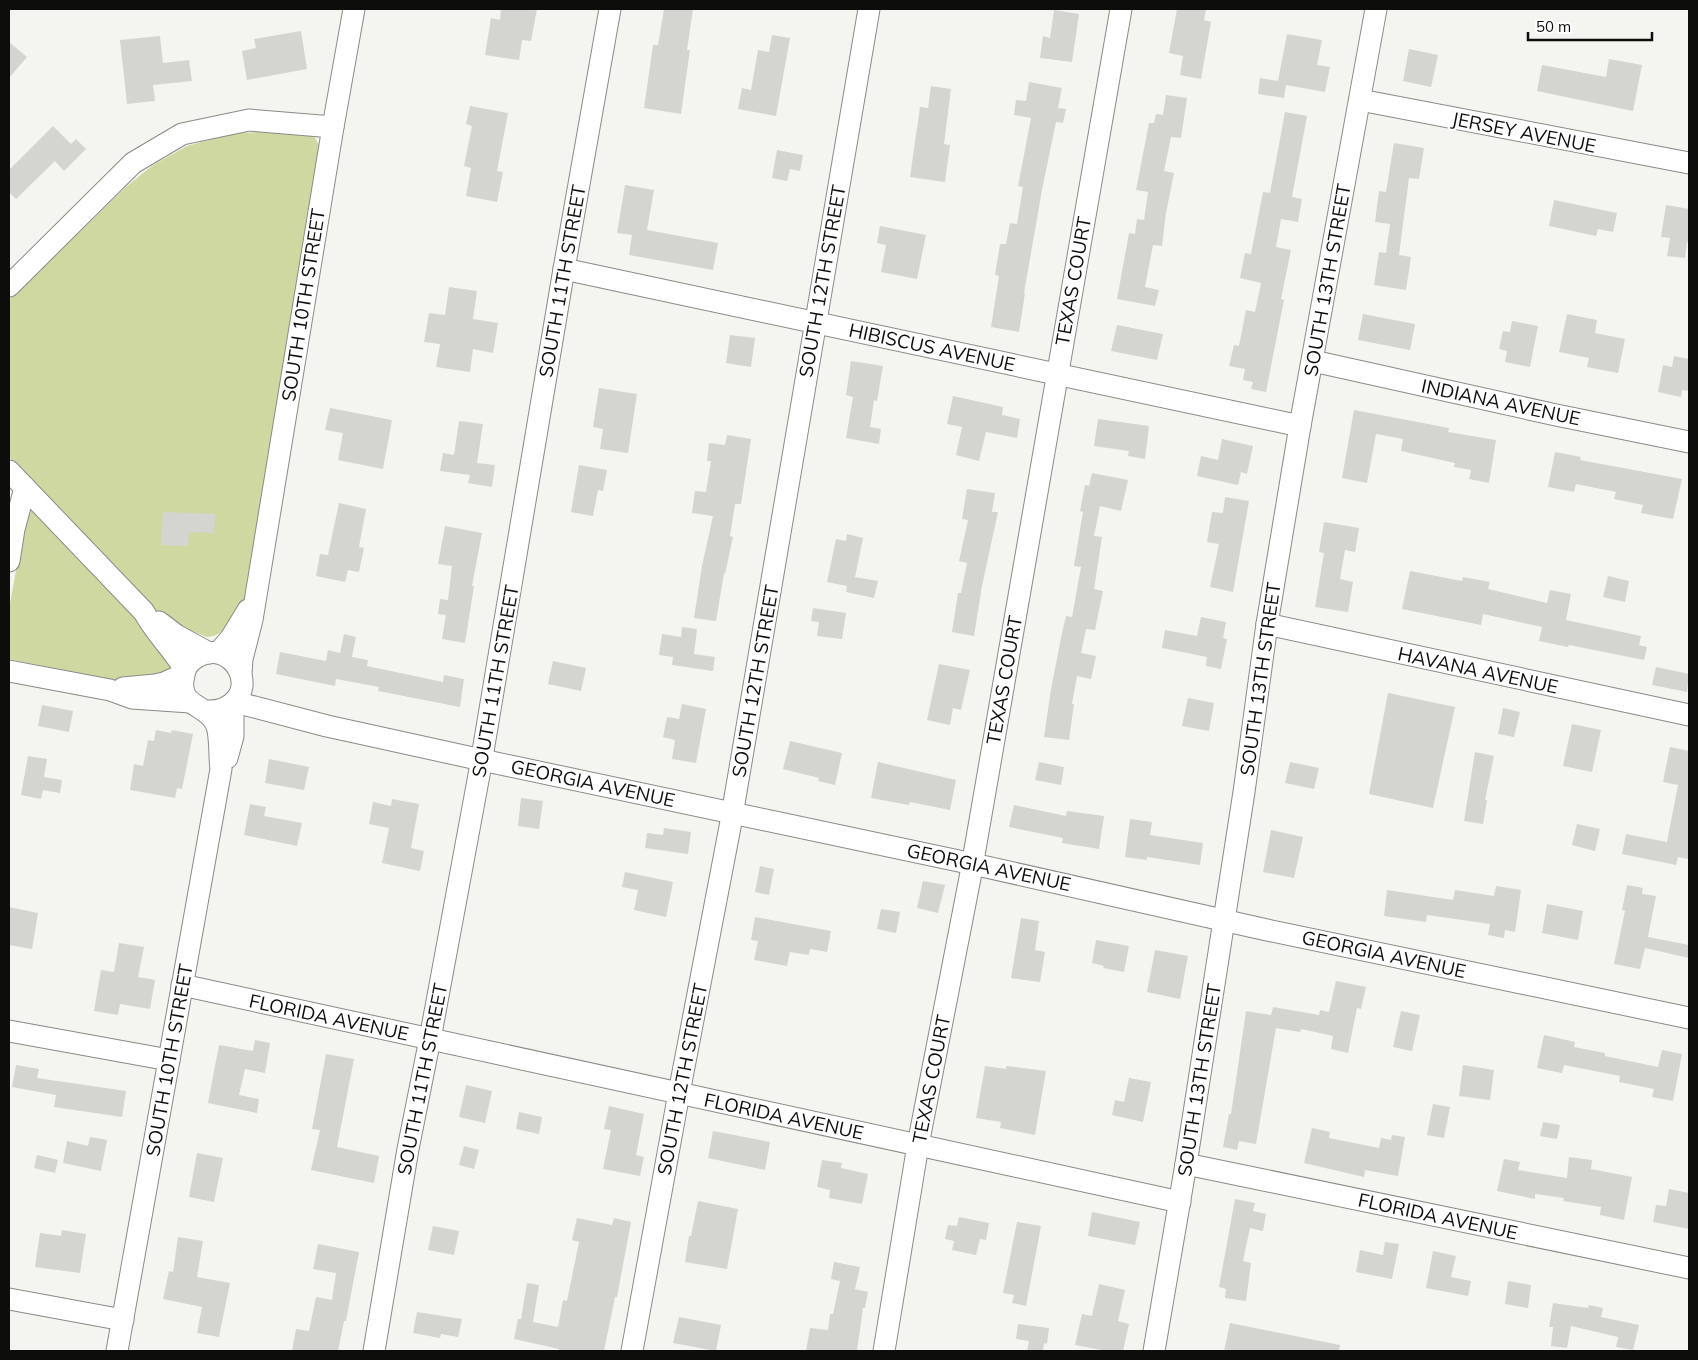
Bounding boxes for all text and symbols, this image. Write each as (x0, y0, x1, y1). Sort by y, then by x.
scale bar (1528, 10, 1652, 42)
text: 50 m (1536, 17, 1571, 36)
street label: JERSEY AVENUE (1450, 106, 1598, 158)
street label: SOUTH 13TH STREET (1298, 181, 1356, 378)
street label: SOUTH 11TH STREET (533, 182, 591, 379)
street label: SOUTH 12TH STREET (793, 182, 851, 379)
street label: SOUTH 10TH STREET (276, 206, 330, 403)
street label: TEXAS COURT (1050, 214, 1096, 347)
street label: HIBISCUS AVENUE (847, 318, 1017, 376)
street label: INDIANA AVENUE (1419, 373, 1583, 431)
street label: SOUTH 13TH STREET (1235, 580, 1286, 777)
street label: SOUTH 11TH STREET (466, 582, 524, 779)
street label: SOUTH 12TH STREET (726, 582, 784, 779)
street label: TEXAS COURT (981, 613, 1027, 746)
street label: HAVANA AVENUE (1396, 641, 1560, 699)
street label: GEORGIA AVENUE (509, 754, 677, 812)
street label: GEORGIA AVENUE (905, 838, 1073, 896)
street label: GEORGIA AVENUE (1300, 925, 1468, 983)
street label: SOUTH 10TH STREET (140, 961, 198, 1158)
street label: SOUTH 11TH STREET (392, 981, 452, 1177)
street label: SOUTH 12TH STREET (652, 981, 712, 1177)
street label: SOUTH 13TH STREET (1172, 981, 1226, 1178)
street label: FLORIDA AVENUE (247, 988, 411, 1046)
street label: TEXAS COURT (907, 1012, 955, 1145)
street label: FLORIDA AVENUE (702, 1087, 866, 1145)
street label: FLORIDA AVENUE (1356, 1187, 1520, 1245)

